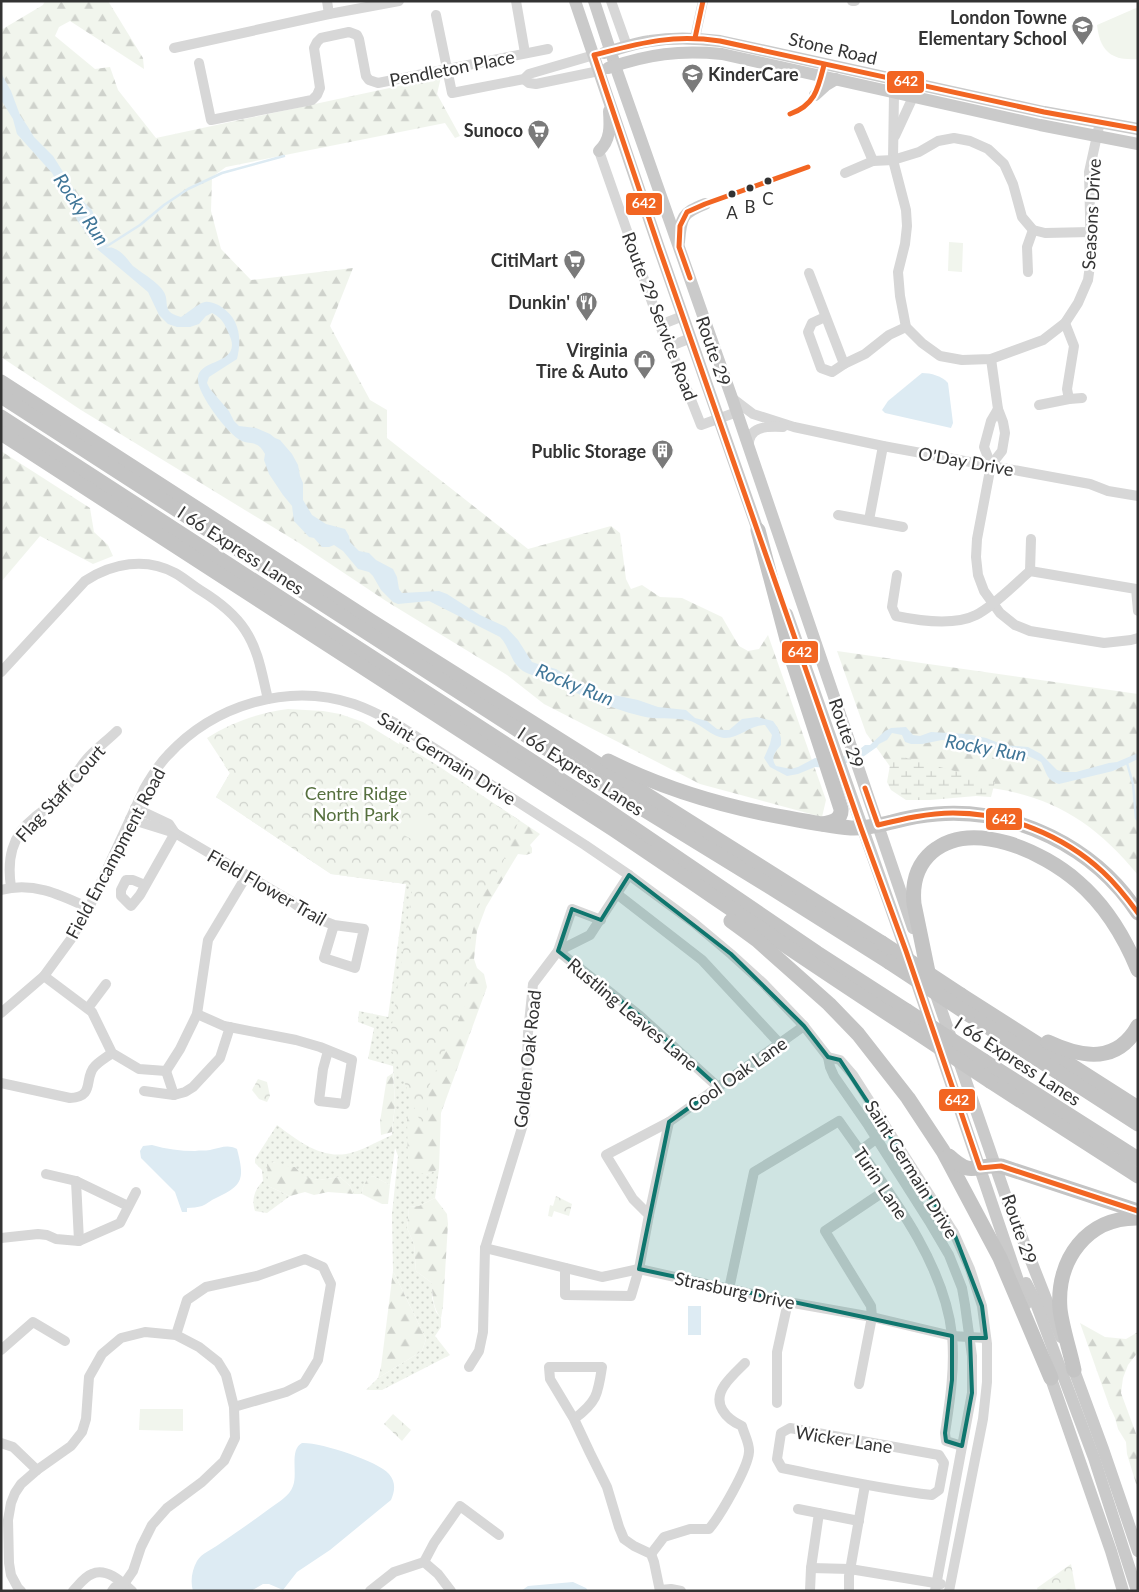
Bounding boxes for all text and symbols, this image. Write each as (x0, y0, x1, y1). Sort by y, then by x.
place label: London Towne Elementary School (918, 6, 1067, 49)
school or university icon: London Towne Elementary School (1071, 15, 1095, 46)
street label: Stone Road (787, 27, 879, 69)
street label: Pendleton Place (388, 45, 516, 91)
school or university icon: KinderCare (680, 62, 704, 93)
place label: KinderCare (708, 63, 799, 85)
line badge: 642 (886, 70, 925, 94)
text: 642 (894, 72, 918, 89)
supermarket icon: Sunoco (527, 118, 551, 149)
place label: Sunoco (464, 119, 523, 141)
street label: Seasons Drive (1077, 158, 1105, 270)
water label: Rocky Run (50, 169, 114, 249)
marker: C (763, 176, 773, 186)
marker: B (745, 183, 755, 193)
place label: C (762, 188, 774, 209)
marker: A (727, 189, 737, 199)
line badge: 642 (625, 192, 663, 216)
text: 642 (632, 194, 656, 211)
place label: B (745, 196, 756, 217)
place label: A (726, 202, 738, 223)
street label: Route 29 Service Road (618, 229, 702, 403)
supermarket icon: CitiMart (562, 248, 586, 279)
place label: CitiMart (491, 249, 558, 271)
restaurant icon: Dunkin' (574, 290, 598, 321)
place label: Dunkin' (508, 291, 570, 313)
street label: Route 29 (692, 313, 736, 389)
place label: Virginia Tire & Auto (536, 339, 628, 382)
shop icon: Virginia Tire & Auto (632, 348, 656, 379)
building icon: Public Storage (650, 439, 674, 470)
place label: Public Storage (531, 440, 646, 462)
street label: O'Day Drive (917, 442, 1015, 480)
street label: I 66 Express Lanes (174, 501, 308, 599)
line badge: 642 (781, 640, 819, 664)
text: 642 (788, 643, 812, 660)
water label: Rocky Run (533, 658, 617, 710)
street label: Route 29 (825, 695, 869, 771)
street label: Saint Germain Drive (374, 707, 520, 809)
street label: I 66 Express Lanes (514, 722, 648, 820)
water label: Rocky Run (944, 729, 1028, 765)
street label: Flag Staff Court (11, 739, 110, 846)
street label: Field Encampment Road (61, 764, 169, 942)
park label: Centre Ridge North Park (305, 782, 407, 825)
line badge: 642 (985, 807, 1023, 831)
text: 642 (992, 810, 1016, 827)
street label: Field Flower Trail (204, 844, 330, 930)
street label: Rustling Leaves Lane (563, 953, 703, 1075)
street label: Golden Oak Road (509, 989, 545, 1129)
street label: I 66 Express Lanes (951, 1012, 1085, 1110)
street label: Cool Oak Lane (683, 1032, 791, 1116)
line badge: 642 (938, 1088, 976, 1112)
text: 642 (945, 1091, 969, 1108)
street label: Saint Germain Drive (861, 1096, 963, 1242)
street label: Turin Lane (849, 1143, 913, 1223)
street label: Route 29 (998, 1191, 1042, 1267)
street label: Strasburg Drive (673, 1267, 797, 1313)
street label: Wicker Lane (794, 1420, 894, 1458)

